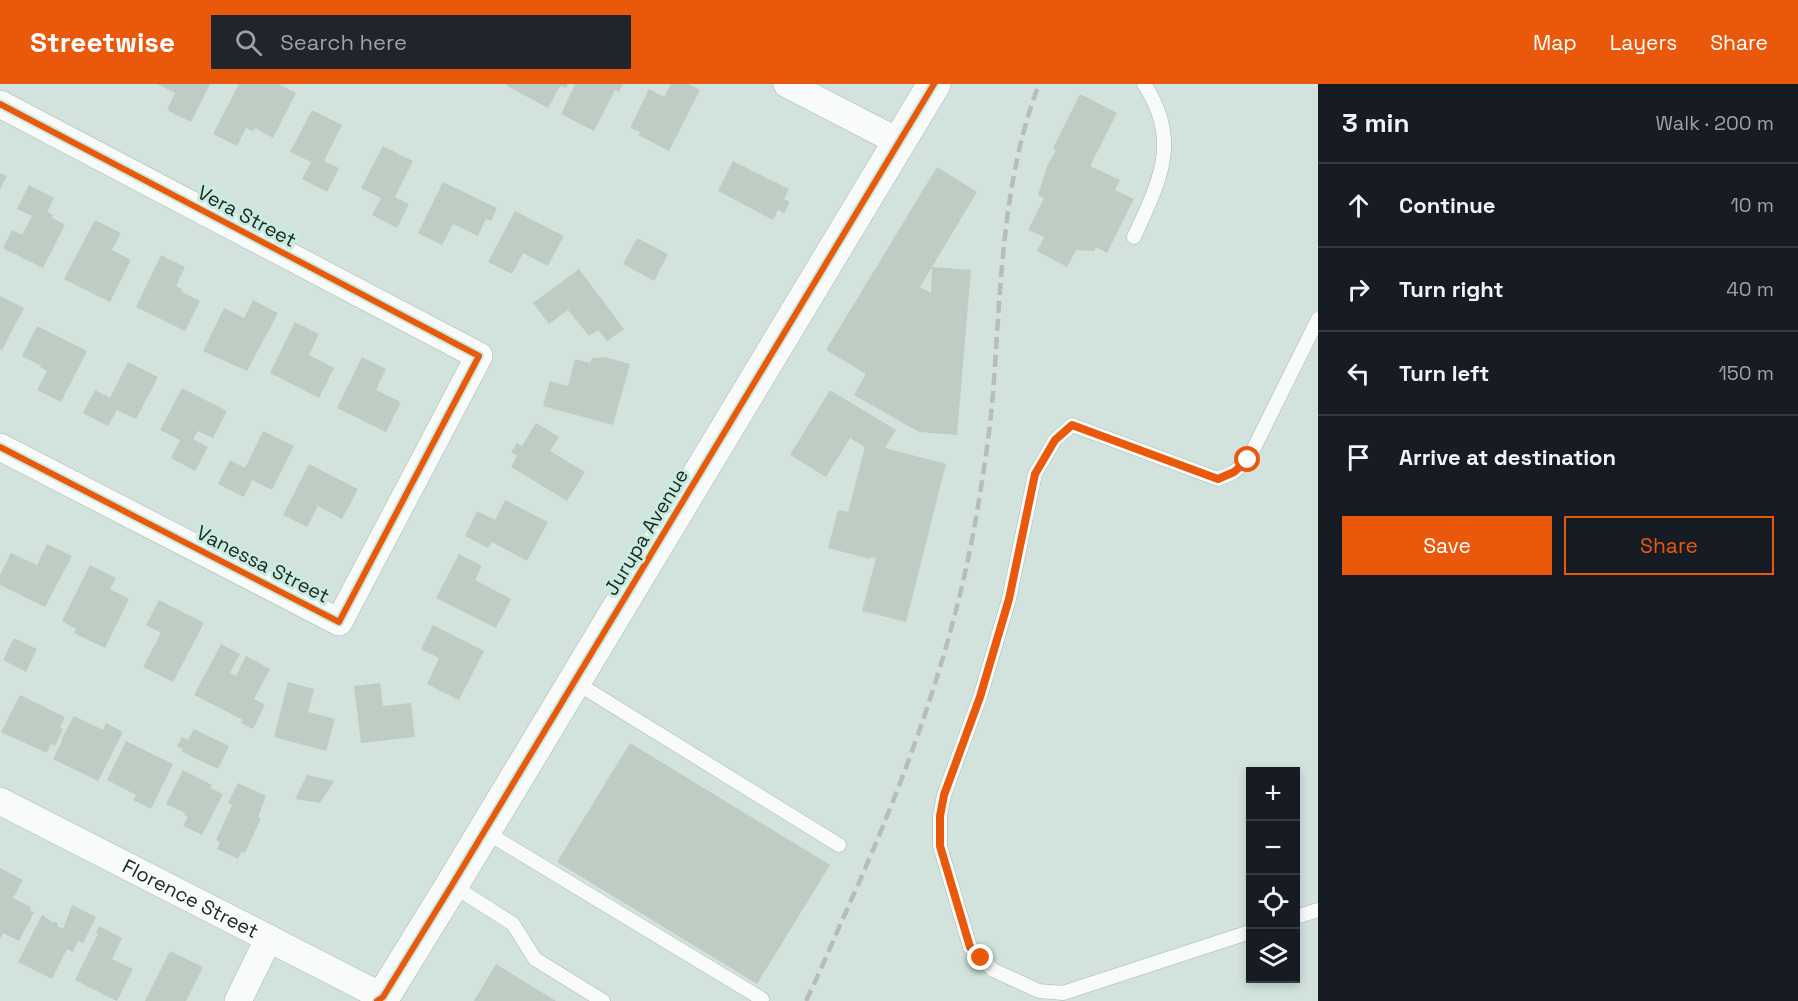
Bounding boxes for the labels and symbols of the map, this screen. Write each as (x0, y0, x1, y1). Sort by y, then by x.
street label: Vera Street (193, 179, 301, 253)
route start (1234, 446, 1260, 472)
street label: Jurupa Avenue (598, 464, 694, 600)
street label: Vanessa Street (192, 519, 334, 609)
street label: Florence Street (118, 853, 263, 944)
route end (967, 944, 993, 970)

